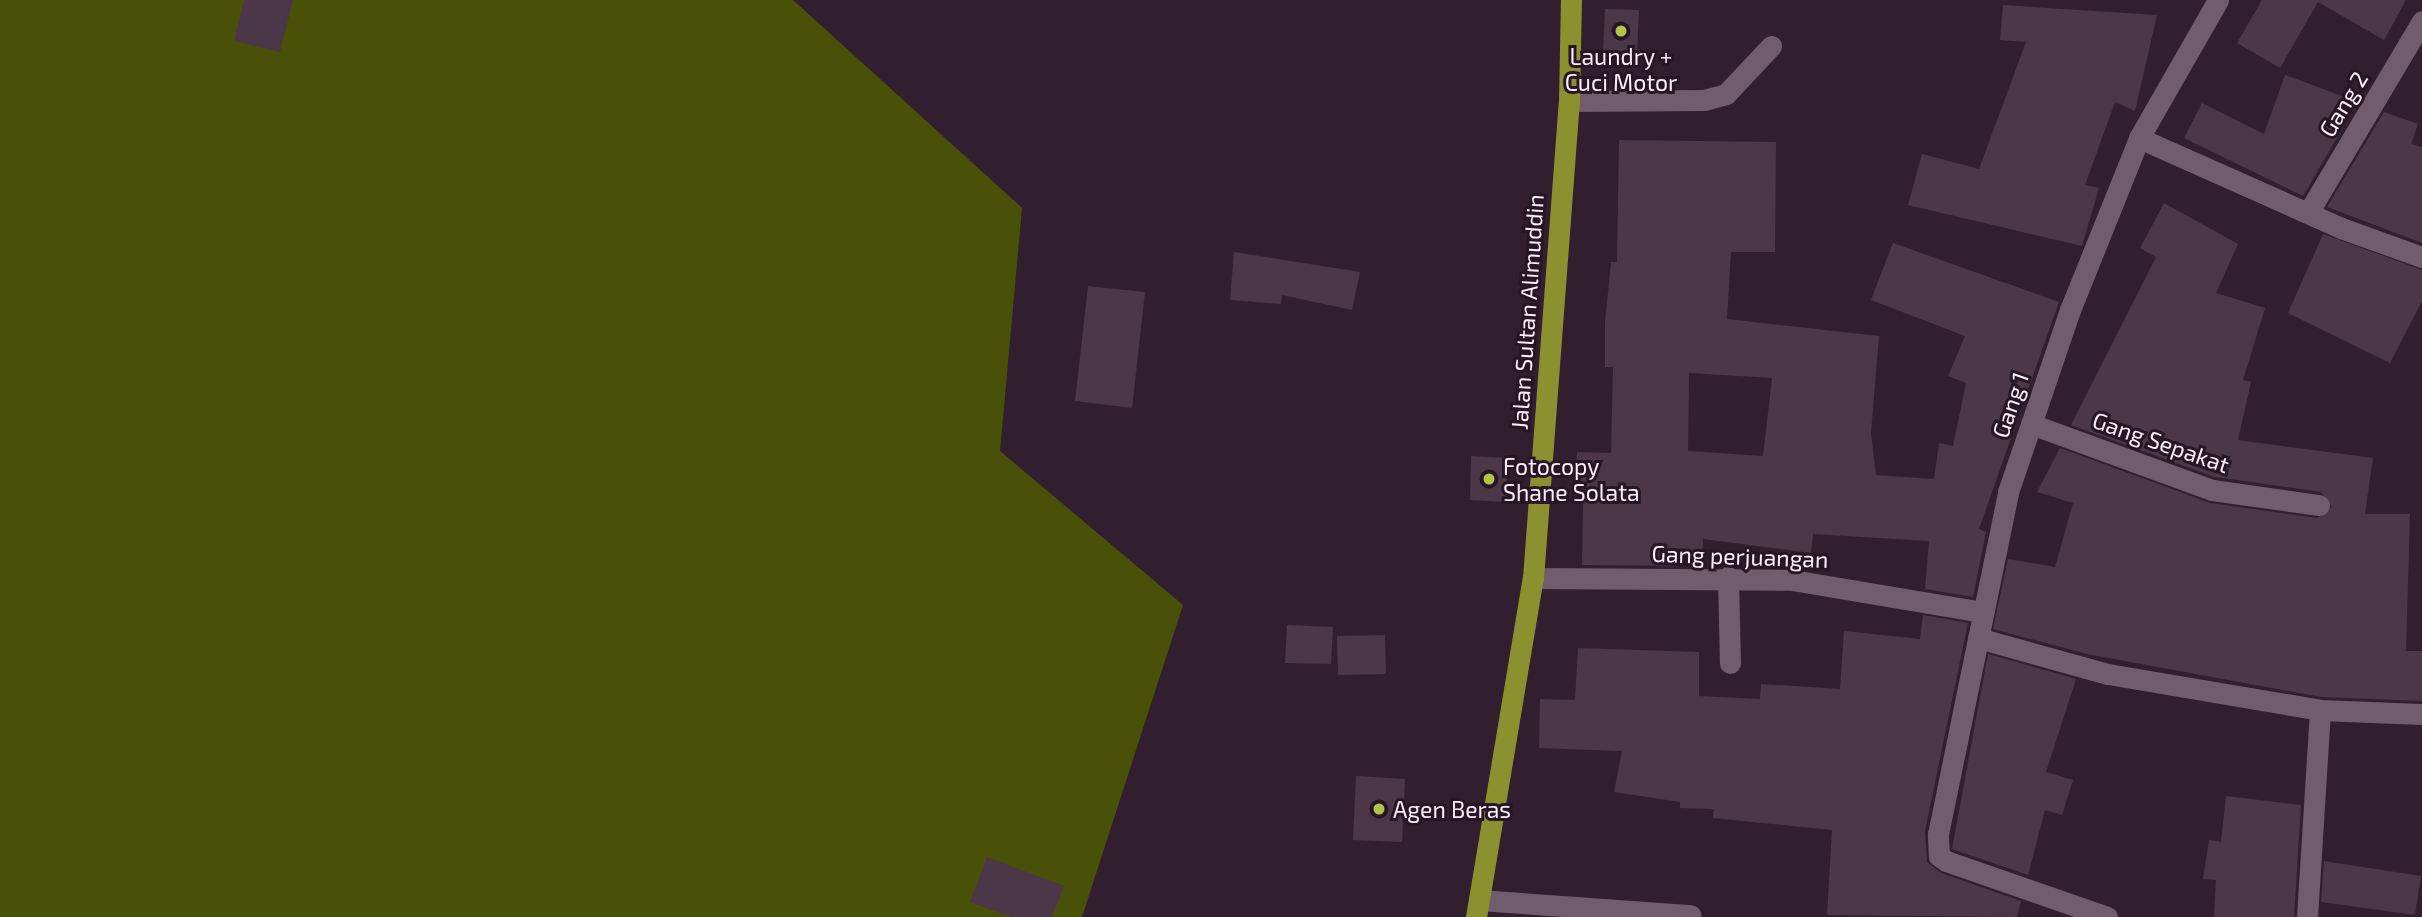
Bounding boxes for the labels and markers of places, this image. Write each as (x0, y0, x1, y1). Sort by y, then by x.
marker: Laundry + Cuci Motor (1613, 23, 1629, 39)
place label: Laundry + Cuci Motor (1565, 42, 1677, 96)
place label: Fotocopy Shane Solata (1503, 452, 1640, 506)
marker: Fotocopy Shane Solata (1481, 471, 1497, 487)
place label: Agen Beras (1393, 795, 1511, 823)
marker: Agen Beras (1371, 801, 1387, 817)

